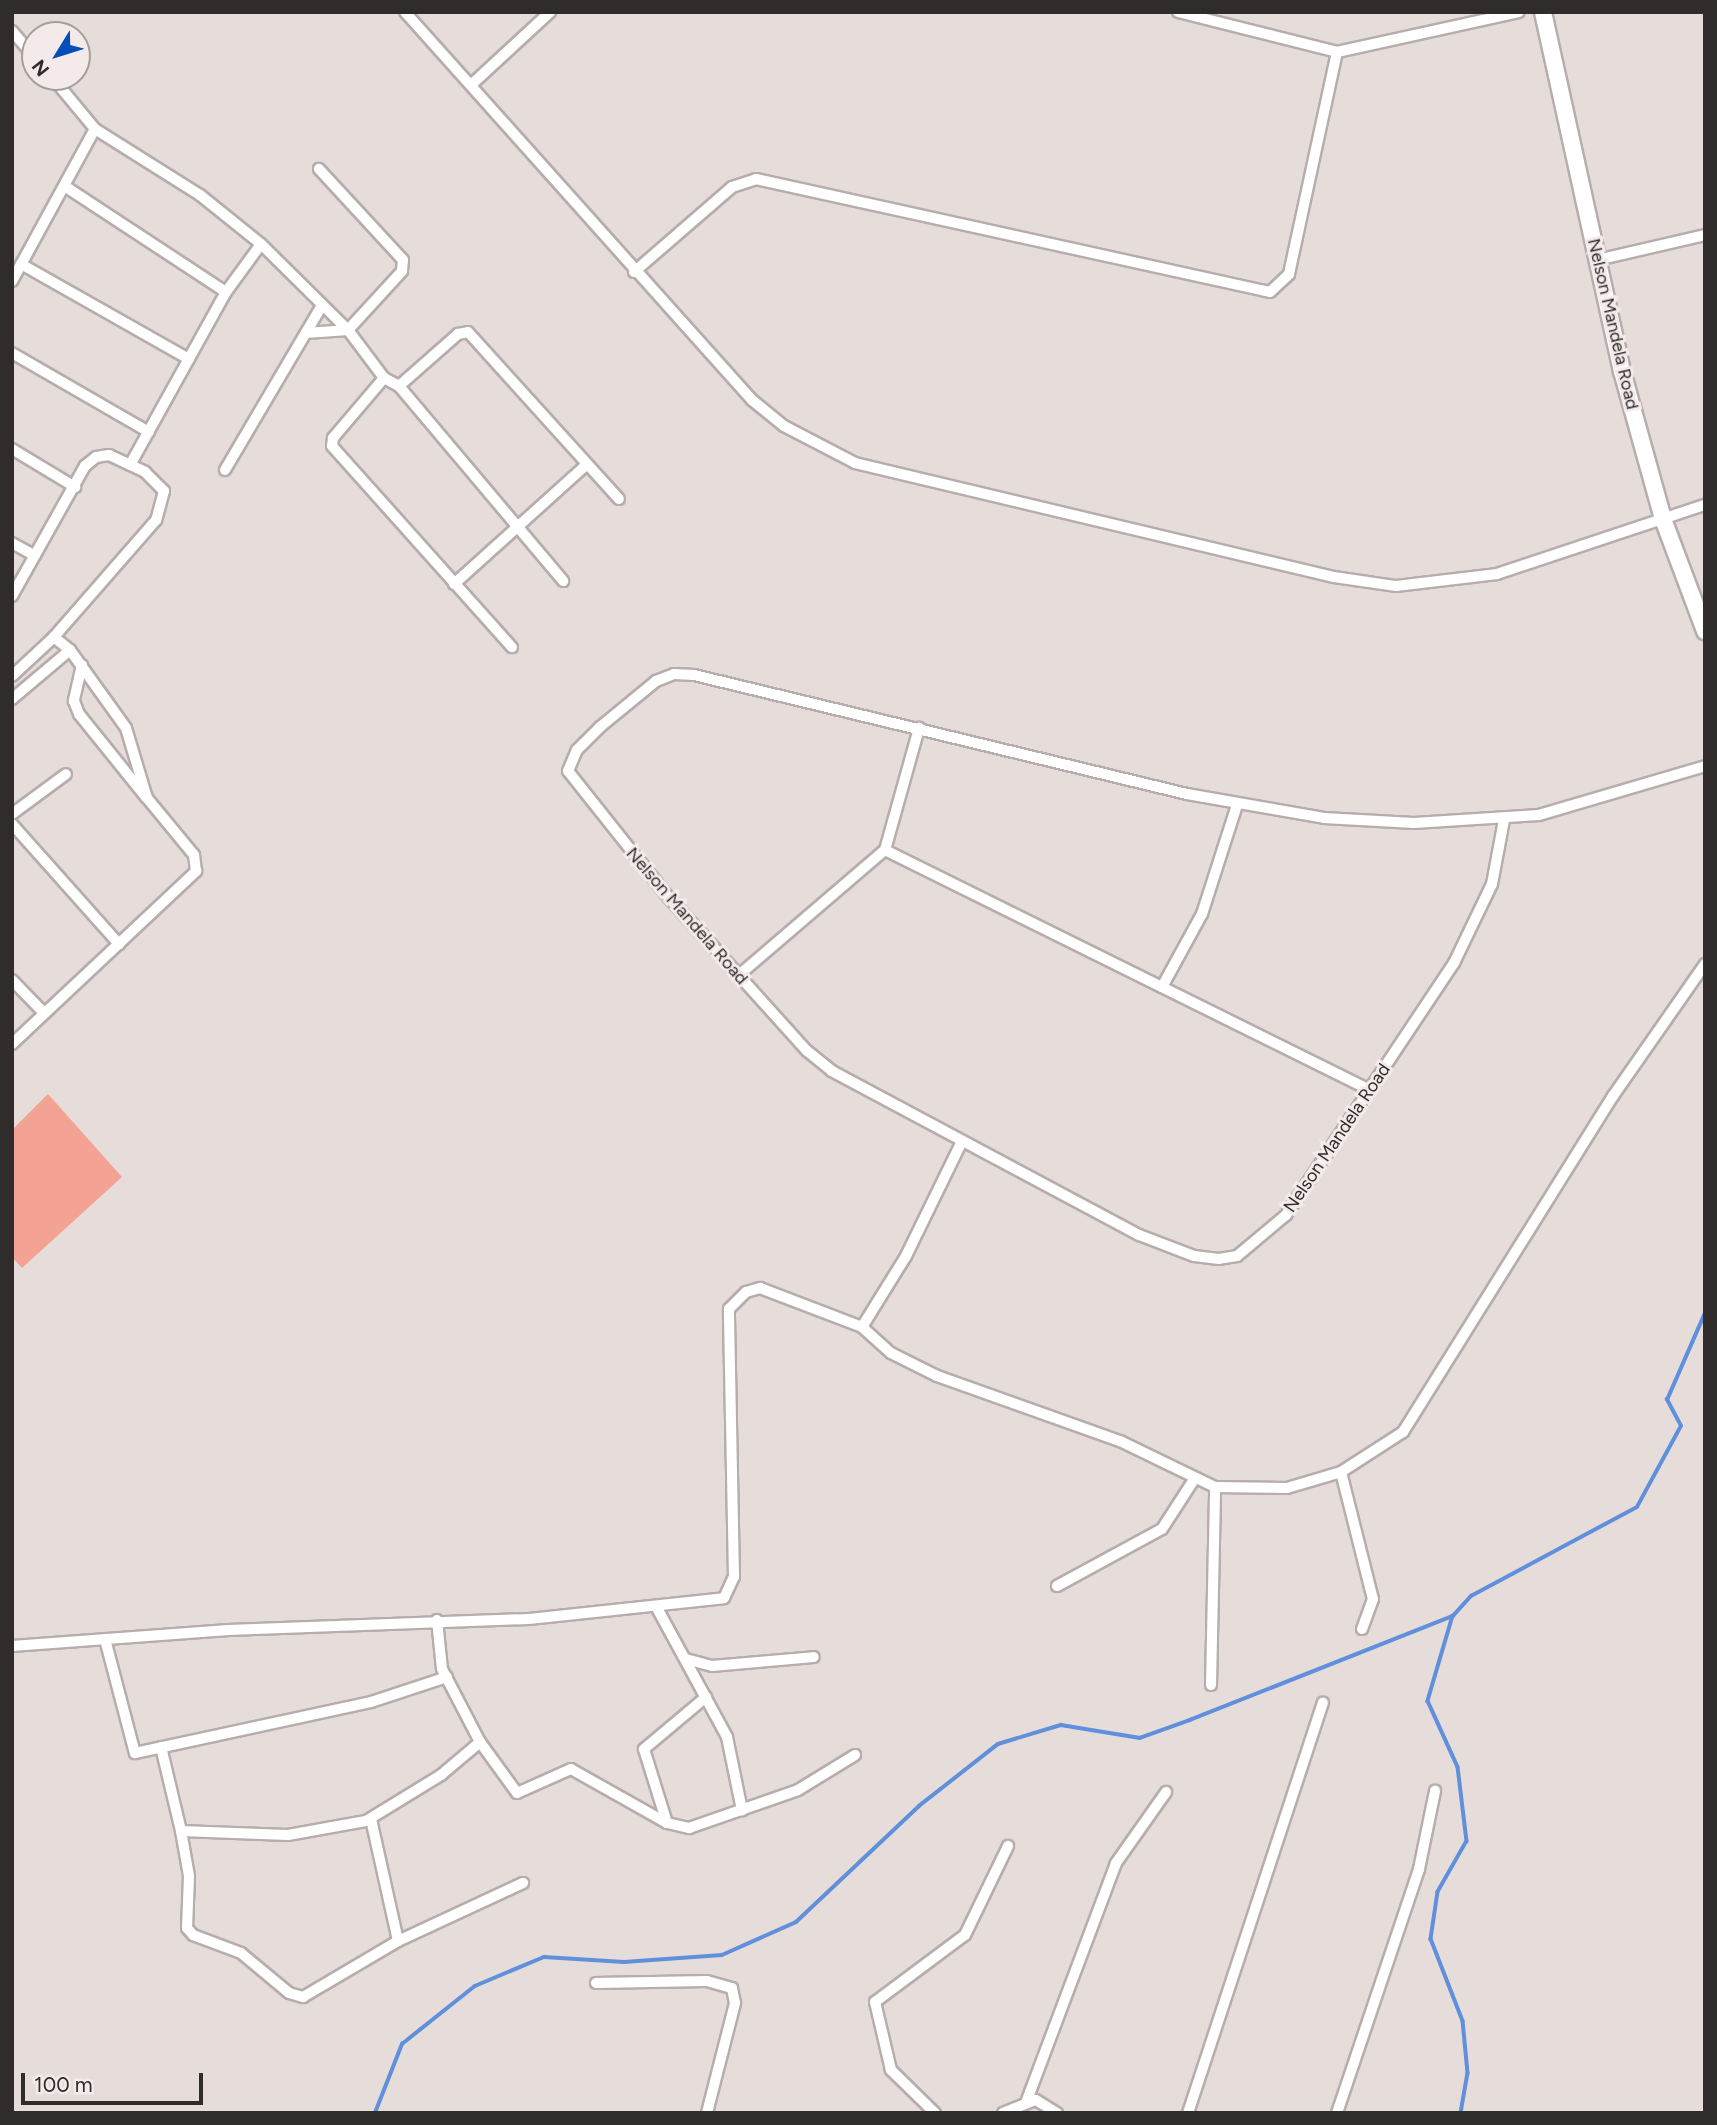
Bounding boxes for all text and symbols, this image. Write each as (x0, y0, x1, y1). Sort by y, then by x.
north arrow (21, 21, 91, 91)
text: N (27, 55, 54, 81)
street label: Nelson Mandela Road (1583, 236, 1643, 412)
street label: Nelson Mandela Road (621, 843, 753, 989)
street label: Nelson Mandela Road (1279, 1059, 1395, 1217)
scale bar (24, 2058, 206, 2102)
text: 100 m (34, 2072, 93, 2097)

